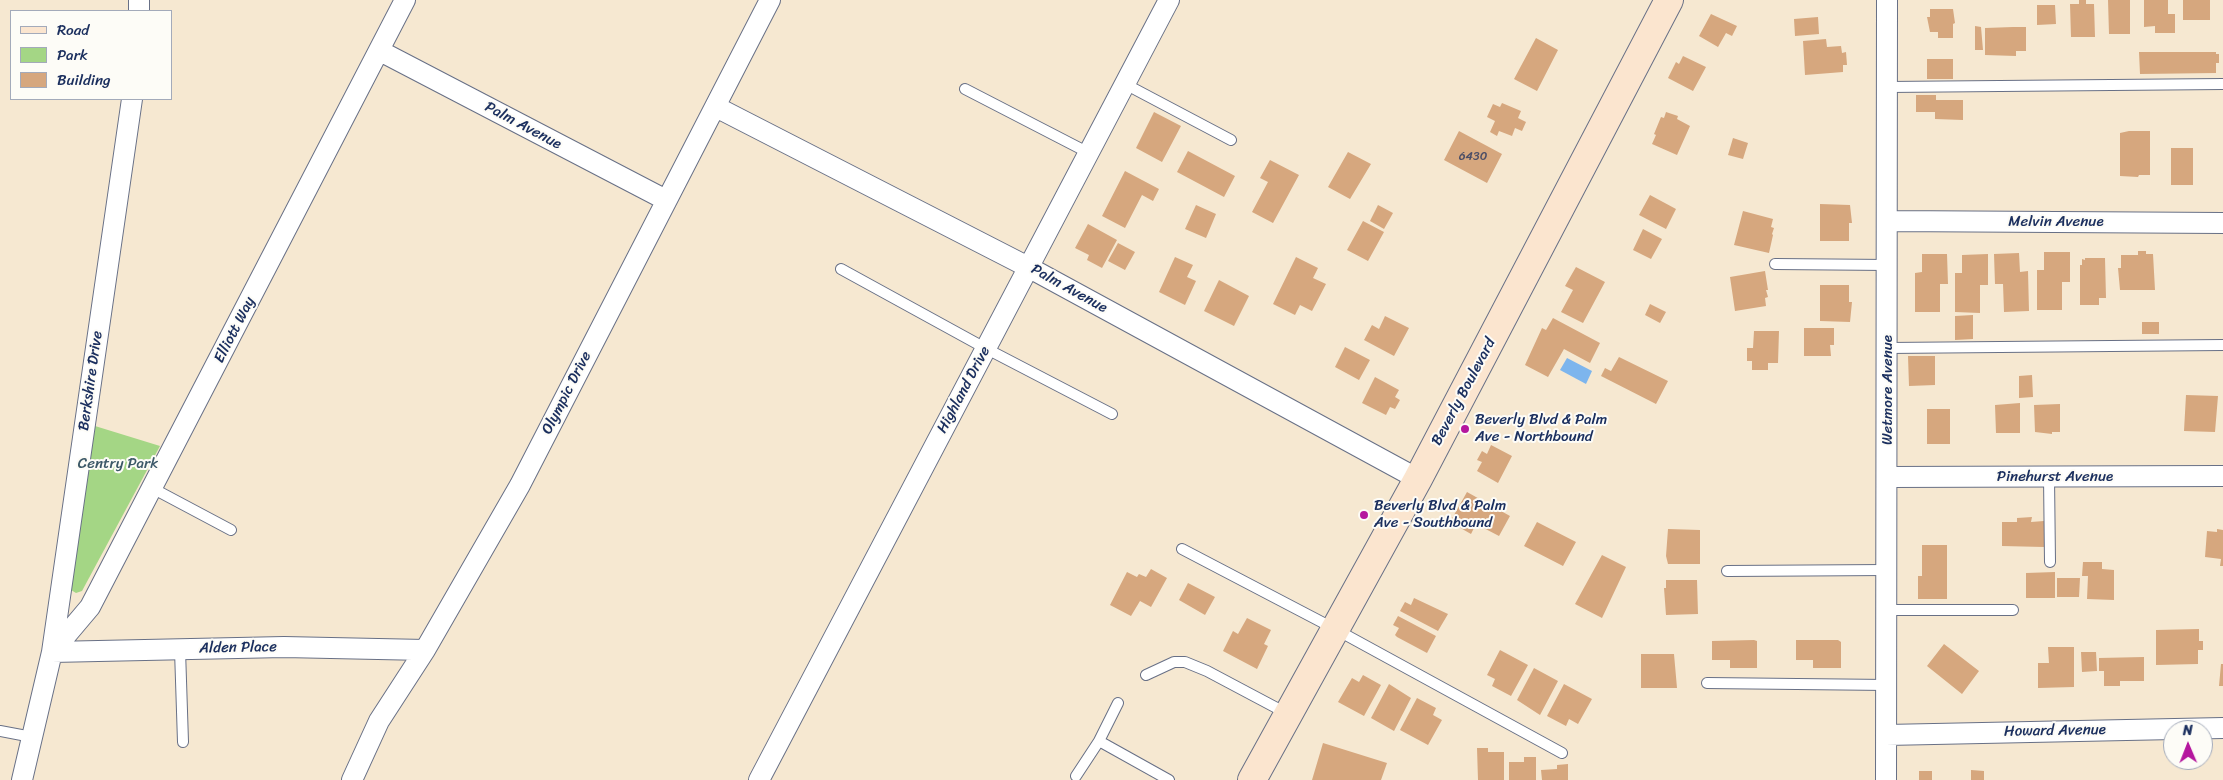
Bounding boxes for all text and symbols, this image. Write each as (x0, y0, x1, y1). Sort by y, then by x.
legend (10, 10, 172, 100)
text: Road (57, 17, 89, 43)
text: Park (57, 42, 88, 68)
text: Building (57, 67, 111, 93)
street label: Palm Avenue (482, 98, 564, 154)
house number: 6430 (1459, 150, 1487, 164)
street label: Melvin Avenue (2008, 213, 2104, 231)
street label: Palm Avenue (1028, 261, 1110, 317)
street label: Elliott Way (211, 294, 259, 366)
street label: Berkshire Drive (75, 330, 107, 432)
street label: Beverly Boulevard (1428, 335, 1500, 449)
street label: Wetmore Avenue (1879, 335, 1897, 445)
street label: Highland Drive (934, 343, 994, 437)
street label: Olympic Drive (538, 349, 596, 437)
place label: Beverly Blvd & Palm Ave - Northbound (1475, 411, 1607, 446)
marker: Beverly Blvd & Palm Ave - Northbound (1459, 423, 1471, 435)
park label: Centry Park (78, 455, 158, 473)
street label: Pinehurst Avenue (1997, 468, 2113, 486)
place label: Beverly Blvd & Palm Ave - Southbound (1374, 497, 1506, 532)
marker: Beverly Blvd & Palm Ave - Southbound (1358, 509, 1370, 521)
street label: Alden Place (199, 638, 277, 658)
text: N (2183, 718, 2193, 743)
north arrow (2163, 720, 2213, 770)
street label: Howard Avenue (2004, 721, 2106, 741)

